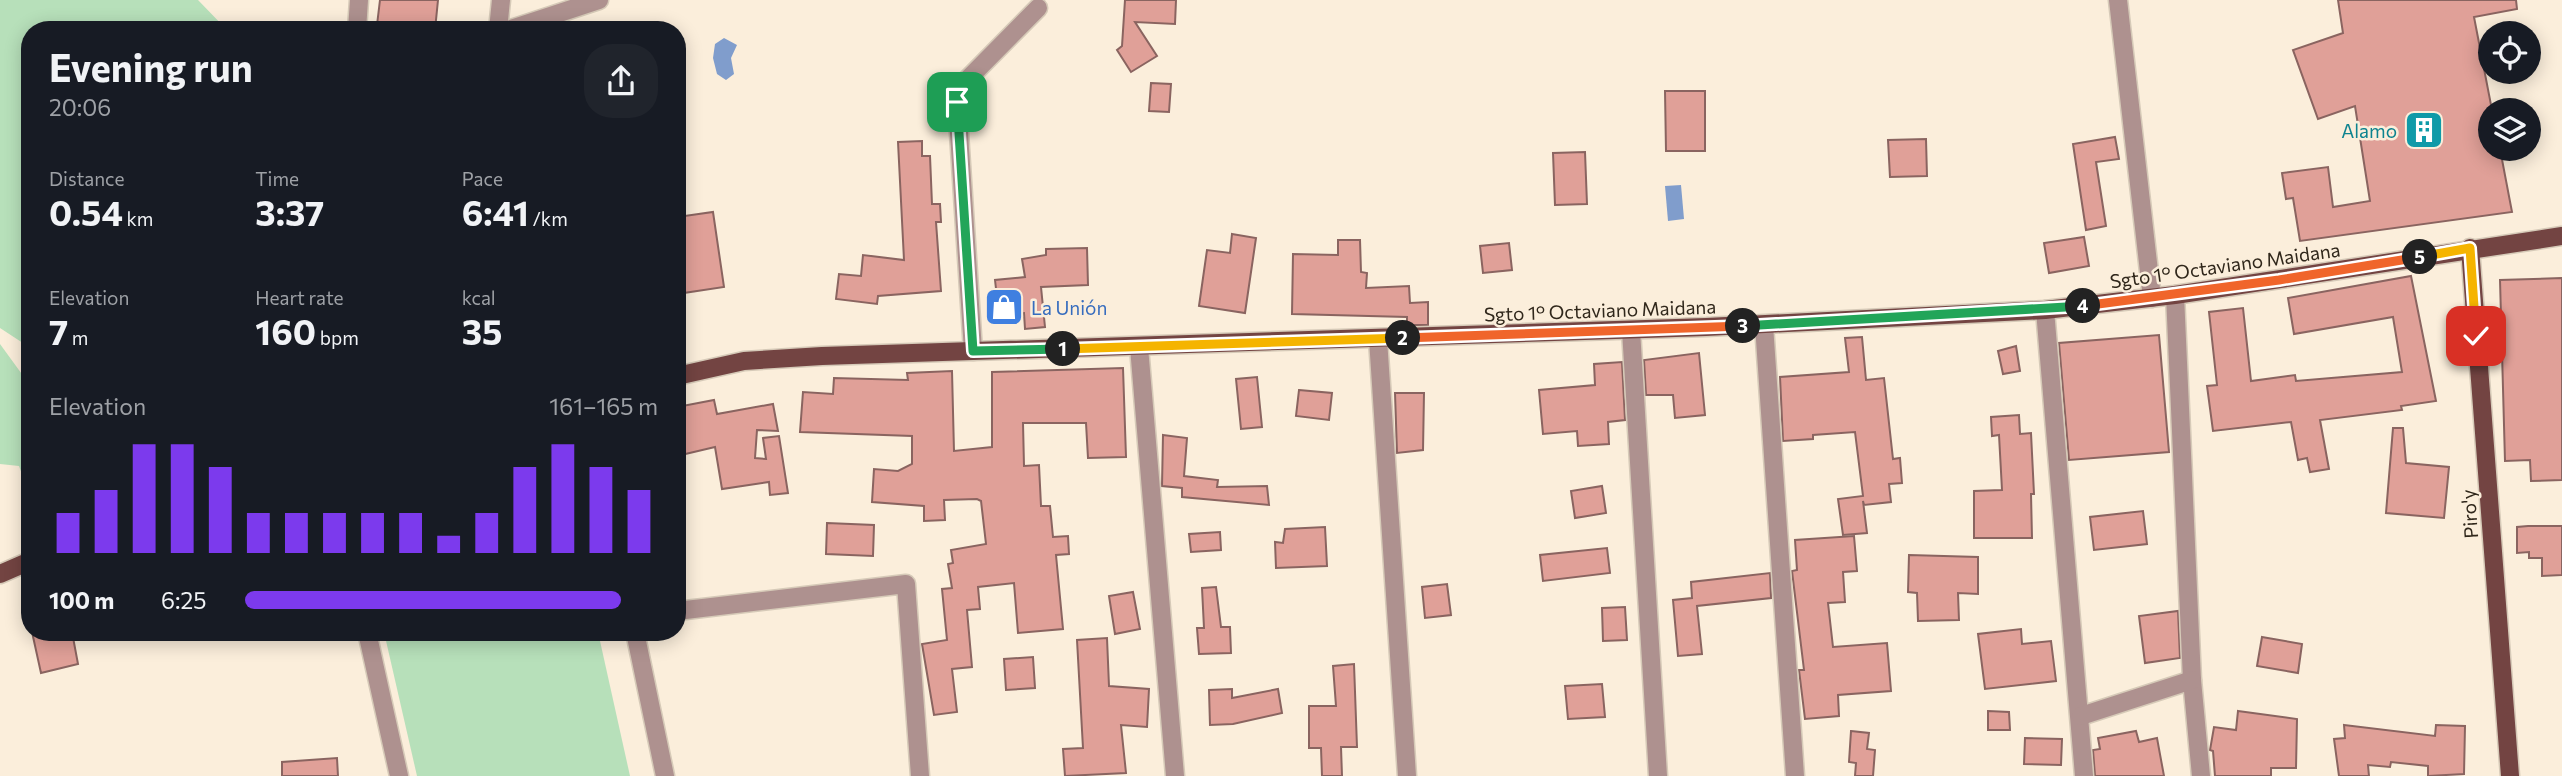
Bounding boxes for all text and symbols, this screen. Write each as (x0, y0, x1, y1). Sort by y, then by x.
map controls (2478, 21, 2541, 161)
button: locate (2478, 21, 2541, 84)
text: Evening run (49, 43, 253, 90)
button: share (584, 44, 658, 118)
pin (927, 72, 987, 132)
icon: arrive (938, 83, 976, 121)
text: 20:06 (49, 93, 111, 121)
button: layers (2478, 98, 2541, 161)
building icon: Alamo (2403, 109, 2445, 151)
place label: Alamo (2341, 119, 2397, 142)
text: Distance (49, 167, 125, 190)
text: Time (255, 167, 299, 190)
text: Pace (462, 167, 503, 190)
text: 0.54 (49, 190, 123, 233)
text: 3:37 (255, 190, 324, 233)
text: 6:41 (462, 190, 529, 233)
text: km (123, 207, 153, 230)
text: /km (529, 207, 568, 230)
street label: Sgto 1° Octaviano Maidana (2108, 237, 2342, 293)
pin: 5 (2402, 240, 2438, 274)
text: 5 (2414, 245, 2425, 268)
text: Elevation (49, 286, 129, 309)
text: Heart rate (255, 286, 344, 309)
text: kcal (462, 286, 496, 309)
shop icon: La Unión (983, 286, 1025, 328)
pin: 4 (2066, 288, 2100, 324)
street label: Sgto 1° Octaviano Maidana (1483, 294, 1717, 326)
text: 4 (2077, 294, 2088, 317)
place label: La Unión (1031, 296, 1107, 319)
pin (2446, 306, 2506, 366)
pin: 3 (1726, 308, 1760, 344)
text: 7 (49, 309, 68, 352)
text: 160 (255, 309, 316, 352)
text: 35 (462, 309, 502, 352)
text: 3 (1737, 314, 1748, 337)
icon: check (2457, 317, 2495, 355)
pin: 2 (1386, 320, 1420, 356)
text: m (68, 326, 88, 349)
text: bpm (316, 326, 359, 349)
text: 2 (1397, 326, 1408, 349)
pin: 1 (1046, 332, 1080, 366)
text: 1 (1058, 337, 1067, 360)
text: Elevation (49, 392, 146, 420)
text: 161–165 m (549, 392, 658, 420)
street label: Piro'y (2456, 489, 2482, 539)
text: 100 m (49, 586, 114, 614)
text: 6:25 (161, 586, 206, 614)

